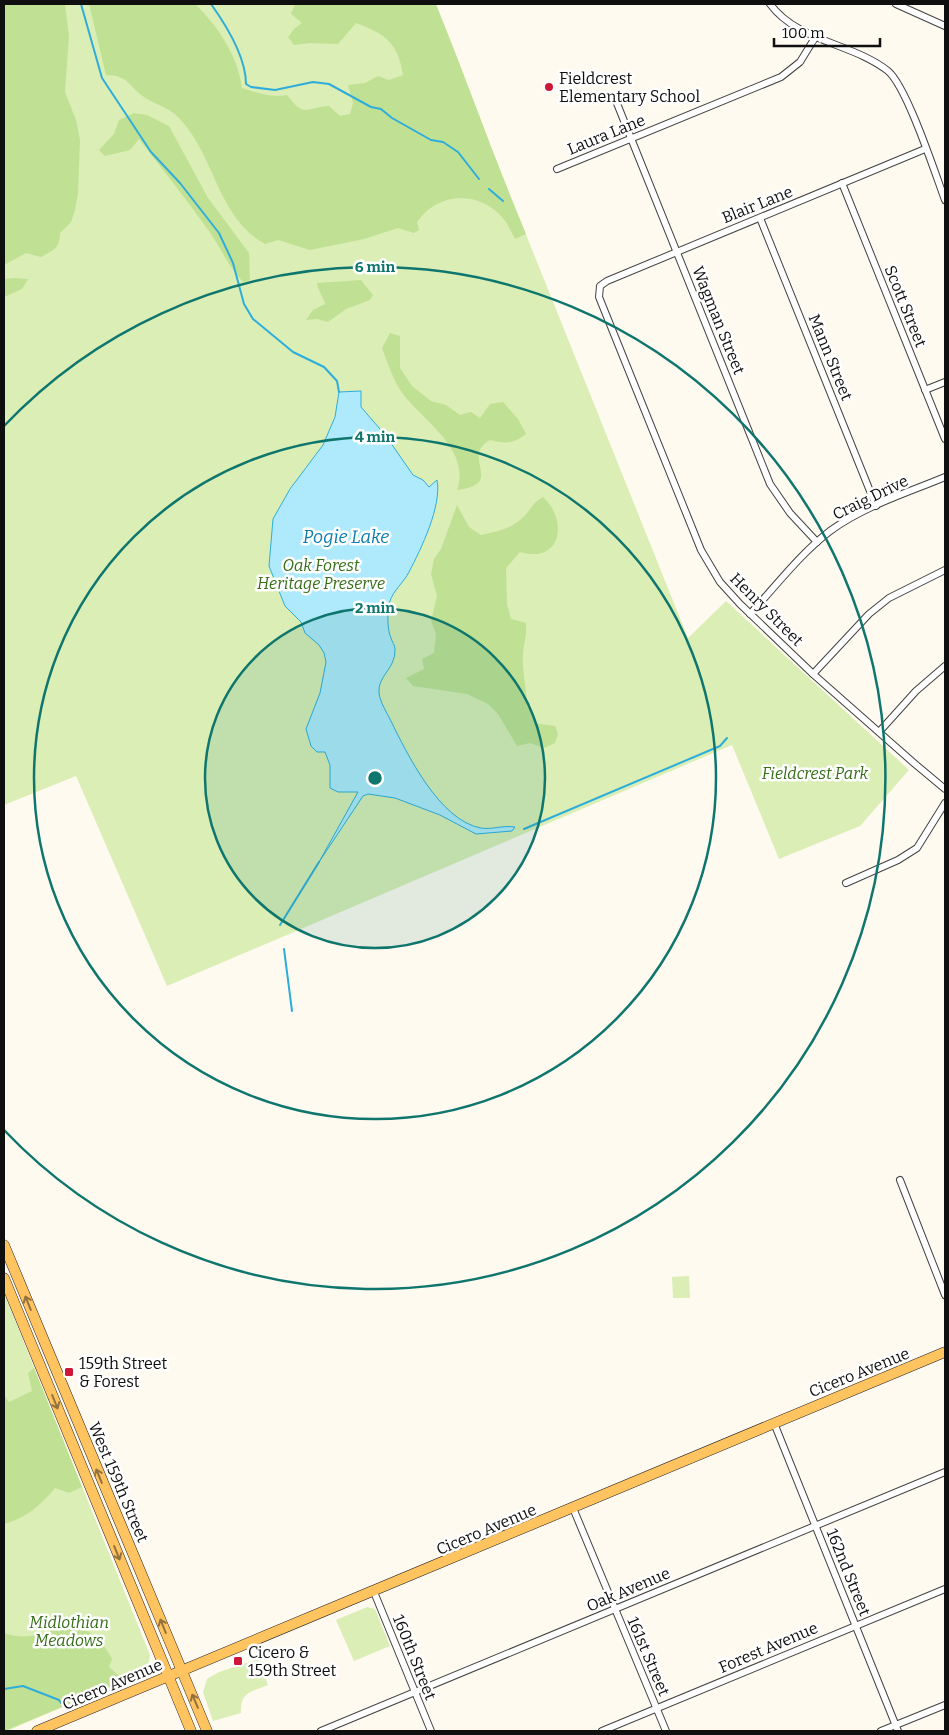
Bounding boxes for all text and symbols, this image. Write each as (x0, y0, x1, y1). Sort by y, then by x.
scale bar (774, 15, 880, 47)
text: 100 m (782, 24, 825, 42)
place label: Fieldcrest Elementary School (559, 69, 700, 106)
marker: Fieldcrest Elementary School (543, 81, 555, 93)
street label: Laura Lane (565, 110, 648, 159)
street label: Blair Lane (719, 182, 795, 227)
text: 6 min (355, 258, 395, 276)
street label: Wagman Street (688, 263, 749, 377)
street label: Scott Street (881, 263, 931, 350)
street label: Mann Street (805, 311, 857, 403)
text: 4 min (355, 428, 396, 446)
street label: Craig Drive (829, 471, 911, 524)
water label: Pogie Lake (303, 526, 389, 548)
park label: Oak Forest Heritage Preserve (257, 556, 385, 593)
street label: Henry Street (726, 569, 807, 650)
text: 2 min (355, 599, 395, 617)
park label: Fieldcrest Park (762, 764, 869, 783)
centre of rings (366, 769, 384, 787)
one-way arrow (23, 1296, 32, 1311)
street label: Cicero Avenue (806, 1344, 912, 1401)
place label: 159th Street & Forest (79, 1354, 167, 1391)
marker: 159th Street & Forest (63, 1366, 75, 1378)
one-way arrow (51, 1394, 61, 1409)
street label: West 159th Street (85, 1419, 153, 1545)
one-way arrow (94, 1469, 104, 1484)
street label: Cicero Avenue (433, 1500, 539, 1559)
street label: 162nd Street (822, 1526, 875, 1619)
one-way arrow (113, 1545, 122, 1560)
street label: Oak Avenue (584, 1563, 673, 1616)
street label: 160th Street (389, 1612, 440, 1703)
park label: Midlothian Meadows (29, 1613, 109, 1650)
street label: 161st Street (623, 1614, 674, 1699)
street label: Forest Avenue (716, 1618, 821, 1677)
one-way arrow (158, 1619, 168, 1634)
place label: Cicero & 159th Street (248, 1643, 336, 1680)
street label: Cicero Avenue (59, 1655, 165, 1714)
marker: Cicero & 159th Street (232, 1655, 244, 1667)
one-way arrow (189, 1694, 199, 1709)

